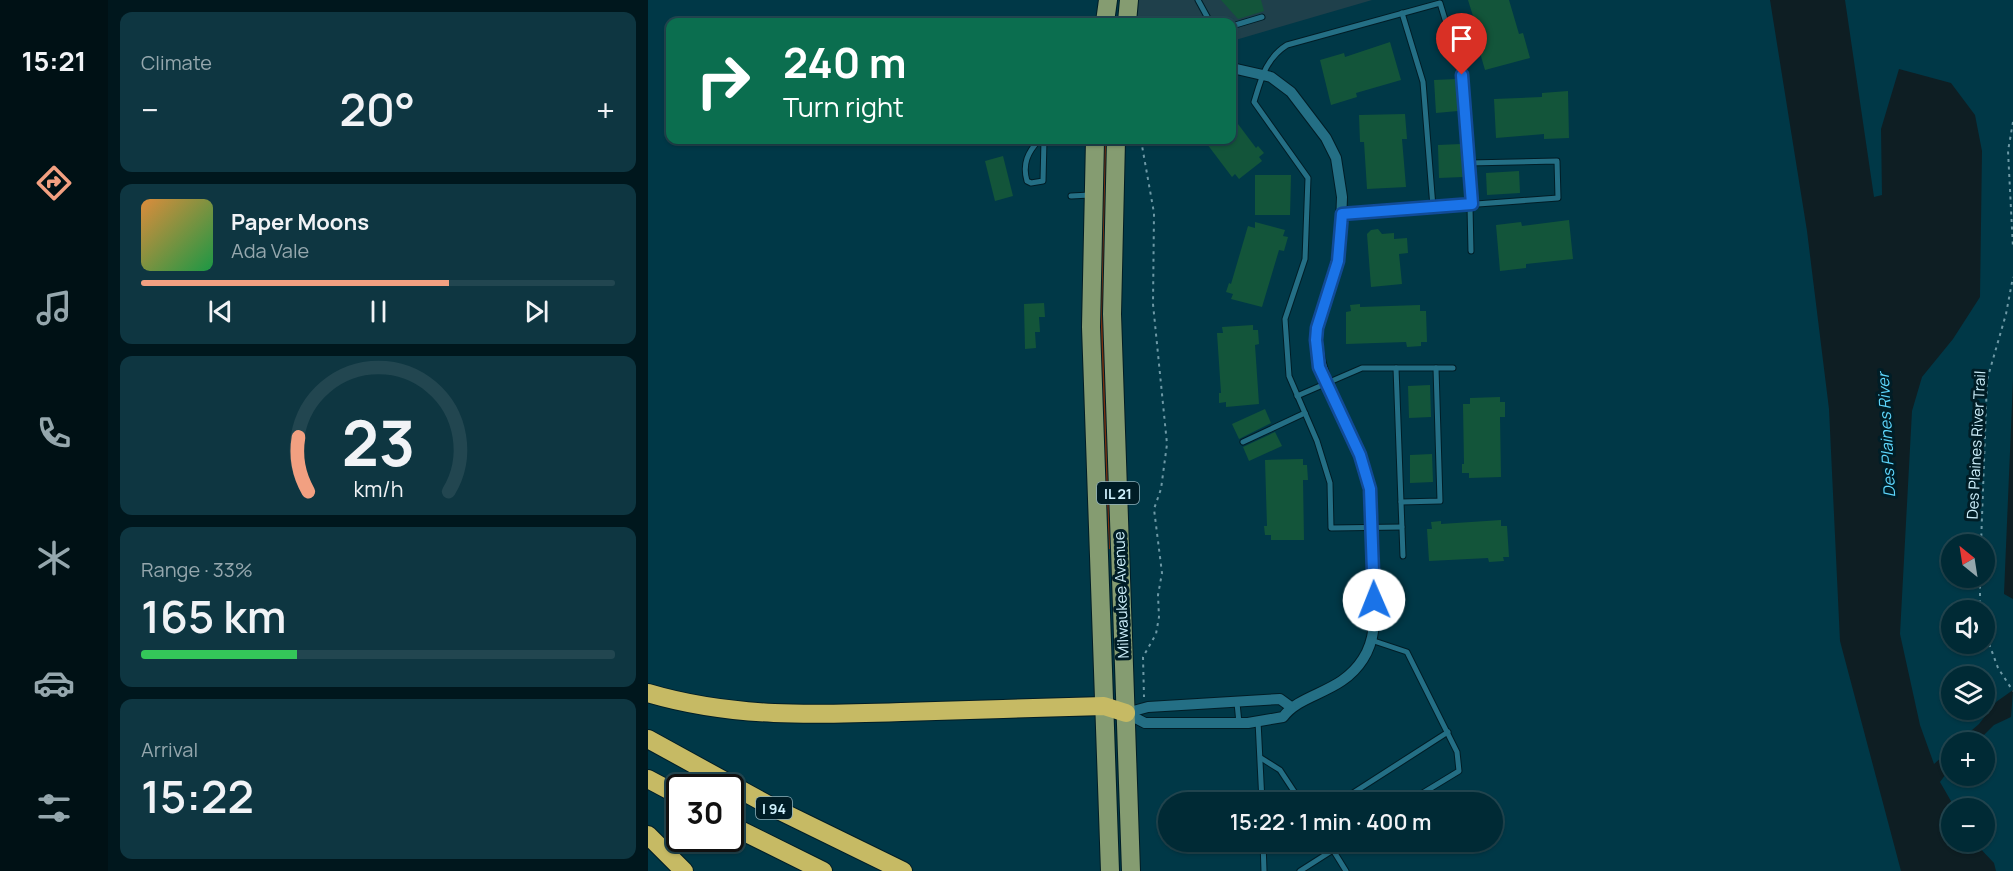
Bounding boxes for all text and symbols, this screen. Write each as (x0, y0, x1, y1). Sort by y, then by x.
pin (1436, 13, 1487, 75)
icon: arrive (1445, 22, 1478, 55)
text: 240 m (783, 33, 907, 91)
text: 15:21 (22, 42, 86, 79)
icon: right (684, 42, 762, 120)
text: Climate (141, 49, 212, 76)
text: 20° (340, 78, 415, 140)
text: − (141, 87, 159, 132)
text: + (596, 87, 615, 132)
text: Turn right (783, 88, 904, 125)
icon: directions (33, 162, 75, 204)
text: Paper Moons (231, 207, 369, 237)
text: Ada Vale (231, 237, 309, 264)
icon: music (33, 287, 75, 329)
icon: previous (204, 295, 237, 328)
icon: pause (362, 295, 395, 328)
icon: next (520, 295, 553, 328)
water label: Des Plaines River (1872, 370, 1900, 498)
street label: Des Plaines River Trail (1962, 370, 1990, 520)
text: 23 (341, 400, 415, 486)
icon: phone (33, 412, 75, 454)
text: km/h (353, 475, 403, 504)
road number: IL 21 (1097, 482, 1139, 504)
street label: Milwaukee Avenue (1108, 531, 1134, 659)
north arrow (1941, 534, 1995, 588)
map controls (1941, 534, 1995, 852)
icon: climate (33, 537, 75, 579)
text: Range · 33% (141, 556, 253, 583)
position arrow (1342, 568, 1406, 632)
text: 165 km (141, 585, 287, 647)
button: sound (1941, 600, 1995, 654)
icon: car (33, 662, 75, 704)
button: layers (1941, 666, 1995, 720)
button: + (1941, 732, 1995, 786)
text: Arrival (141, 736, 198, 763)
text: 15:22 (141, 765, 254, 827)
speed limit sign: 30 (666, 774, 744, 852)
icon: filters (33, 787, 75, 829)
road number: I 94 (756, 797, 792, 819)
button: − (1941, 798, 1995, 852)
text: 15:22 · 1 min · 400 m (1230, 807, 1431, 837)

